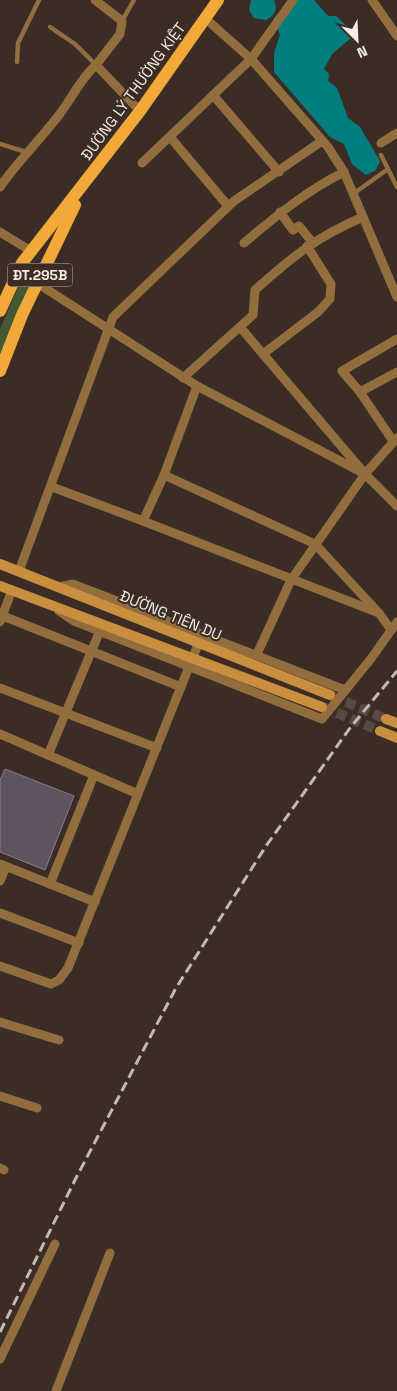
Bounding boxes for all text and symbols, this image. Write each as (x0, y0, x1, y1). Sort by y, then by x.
north arrow (332, 15, 382, 65)
street label: ĐƯỜNG LÝ THƯỜNG KIỆT (77, 18, 189, 164)
text: N (354, 42, 370, 62)
road number: ĐT.295B (8, 264, 72, 286)
street label: ĐƯỜNG TIÊN DU (117, 586, 225, 644)

